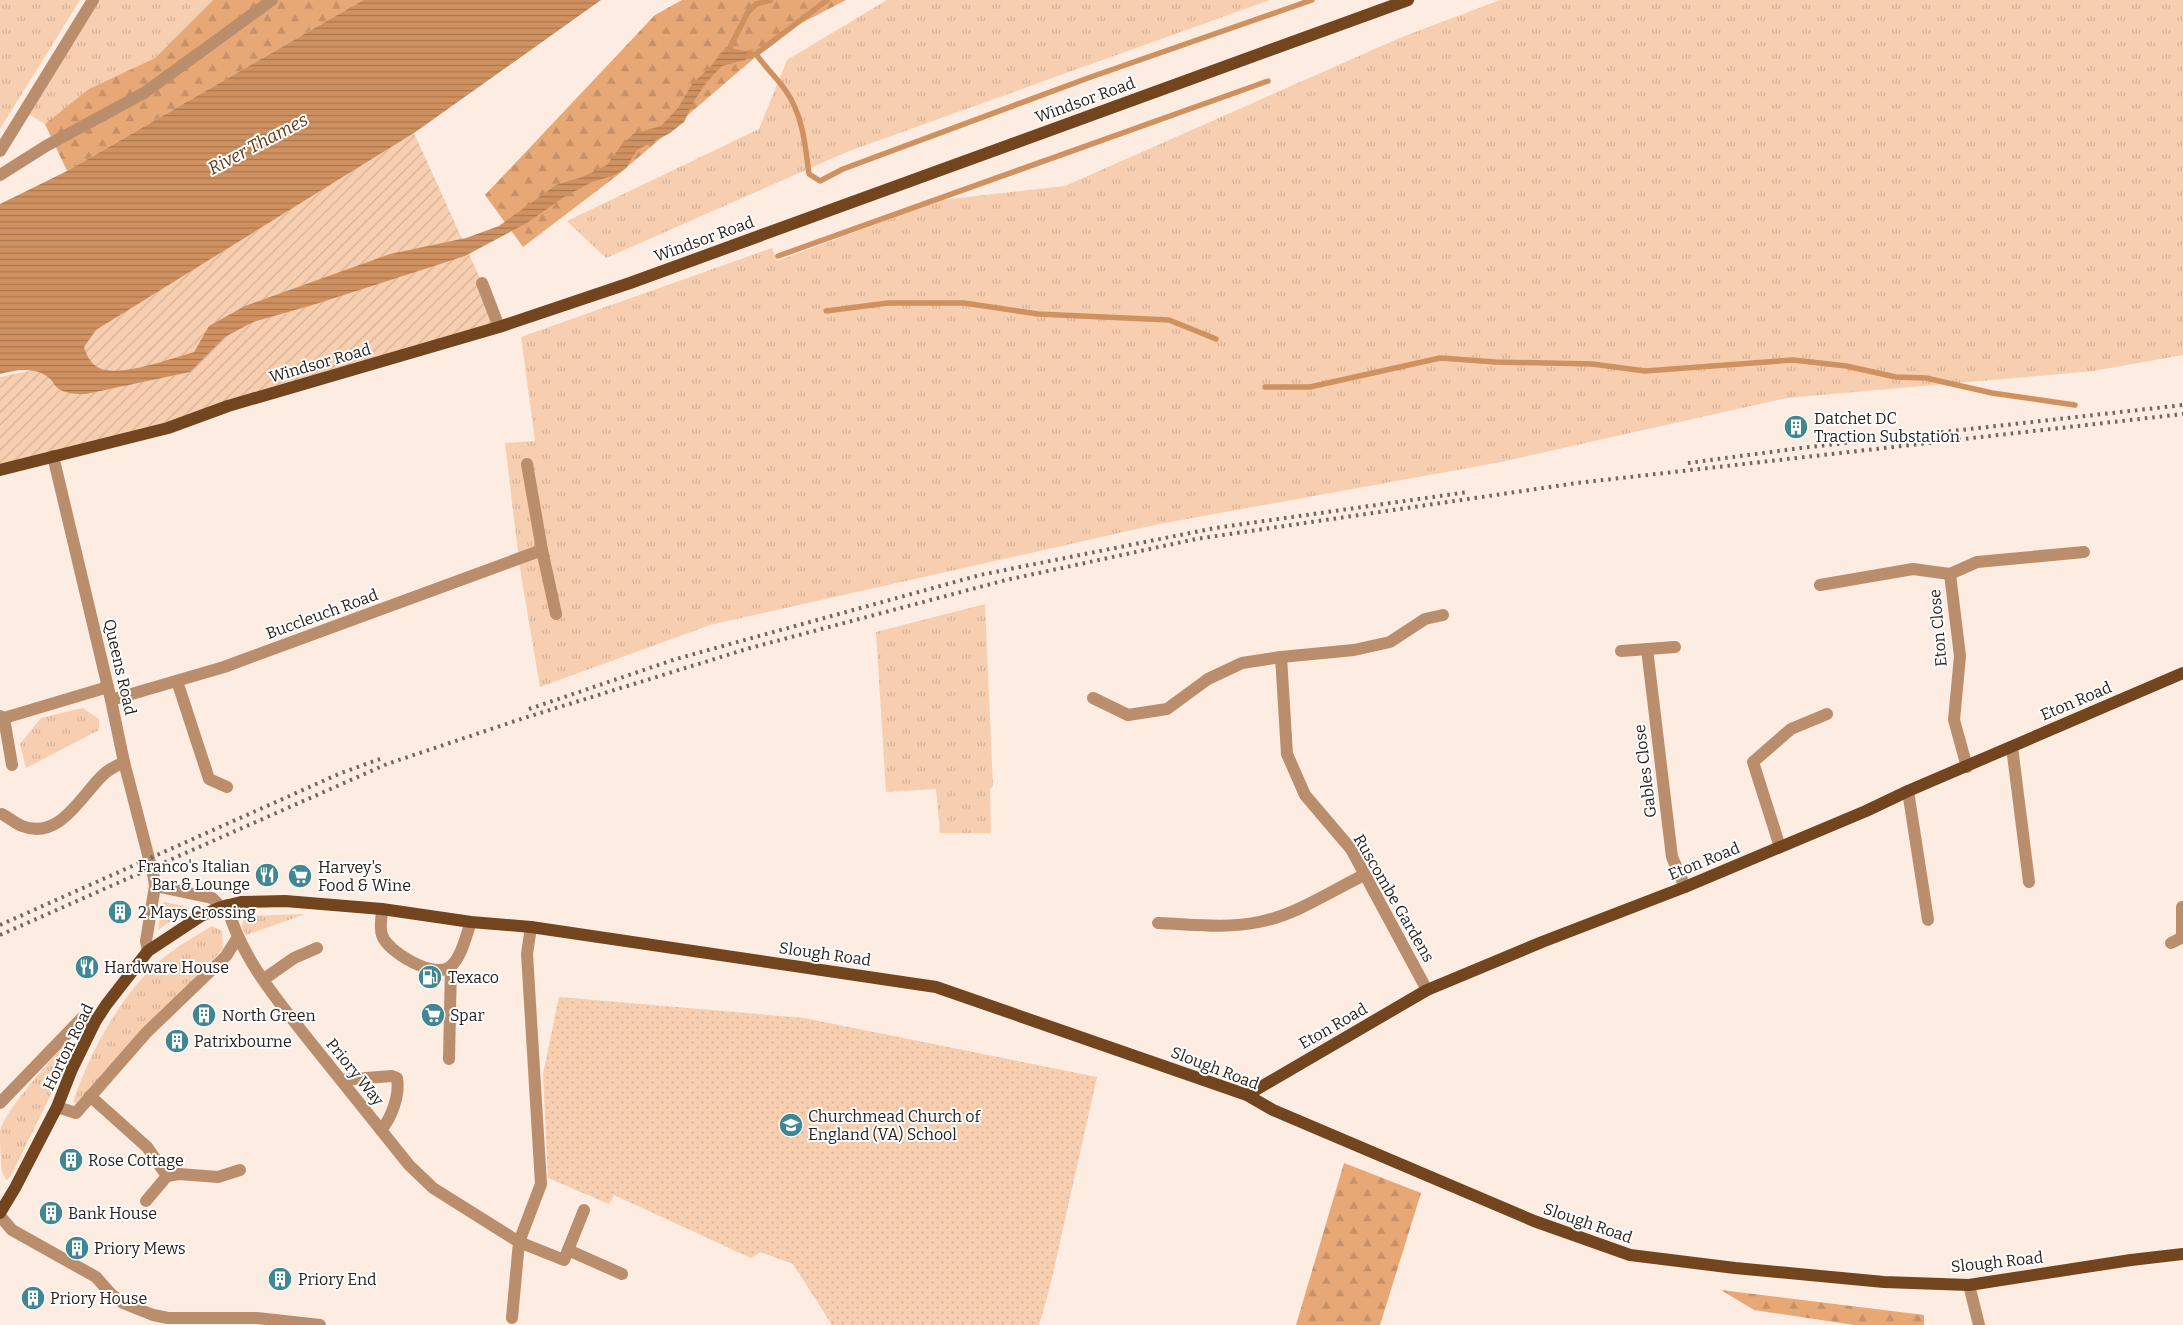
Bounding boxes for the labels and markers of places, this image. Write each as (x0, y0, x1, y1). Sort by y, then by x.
place label: Datchet DC Traction Substation (1814, 409, 1960, 446)
building icon: Datchet DC Traction Substation (1783, 414, 1809, 440)
place label: Franco's Italian Bar & Lounge (138, 857, 250, 894)
place label: Harvey's Food & Wine (318, 858, 411, 895)
restaurant icon: Franco's Italian Bar & Lounge (254, 862, 280, 888)
supermarket icon: Harvey's Food & Wine (287, 863, 313, 889)
building icon: 2 Mays Crossing (107, 899, 133, 925)
place label: 2 Mays Crossing (138, 903, 256, 922)
restaurant icon: Hardware House (74, 954, 100, 980)
place label: Hardware House (104, 958, 229, 977)
fuel station icon: Texaco (417, 964, 443, 990)
place label: Texaco (448, 968, 499, 987)
building icon: North Green (191, 1002, 217, 1028)
supermarket icon: Spar (420, 1002, 446, 1028)
place label: North Green (222, 1006, 316, 1025)
place label: Spar (450, 1006, 484, 1025)
building icon: Patrixbourne (164, 1028, 190, 1054)
place label: Patrixbourne (194, 1032, 292, 1051)
place label: Churchmead Church of England (VA) School (808, 1107, 981, 1144)
school or university icon: Churchmead Church of England (VA) School (778, 1112, 804, 1138)
building icon: Rose Cottage (58, 1147, 84, 1173)
place label: Rose Cottage (88, 1151, 184, 1170)
building icon: Bank House (38, 1200, 64, 1226)
place label: Bank House (68, 1204, 157, 1223)
building icon: Priory Mews (64, 1235, 90, 1261)
place label: Priory Mews (94, 1239, 186, 1258)
building icon: Priory End (267, 1266, 293, 1292)
place label: Priory End (298, 1270, 377, 1289)
building icon: Priory House (20, 1285, 46, 1311)
place label: Priory House (50, 1289, 147, 1308)

